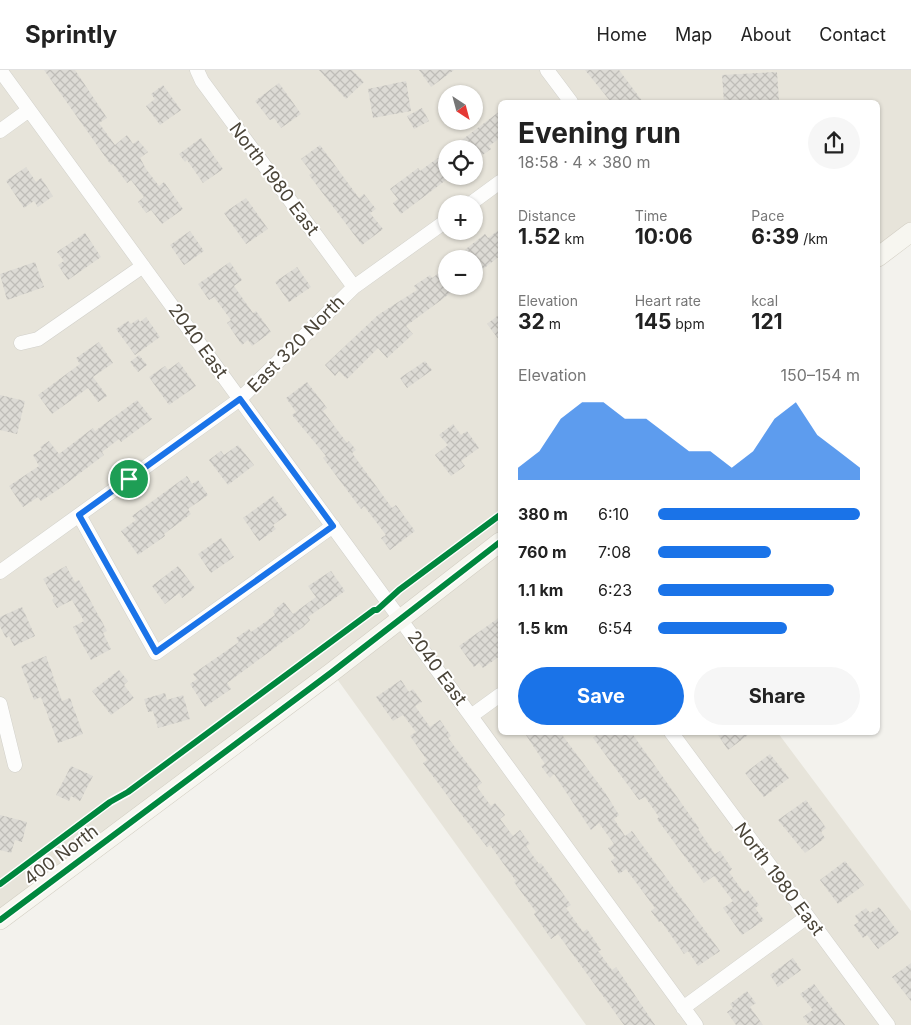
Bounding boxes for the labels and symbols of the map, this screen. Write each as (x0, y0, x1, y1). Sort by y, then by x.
north arrow (438, 85, 482, 130)
street label: North 1980 East (225, 118, 324, 239)
street label: East 320 North (243, 291, 348, 396)
street label: 2040 East (164, 299, 232, 382)
pin (108, 458, 150, 500)
street label: 2040 East (403, 626, 471, 709)
street label: North 1980 East (730, 818, 829, 939)
street label: 400 North (19, 820, 102, 889)

